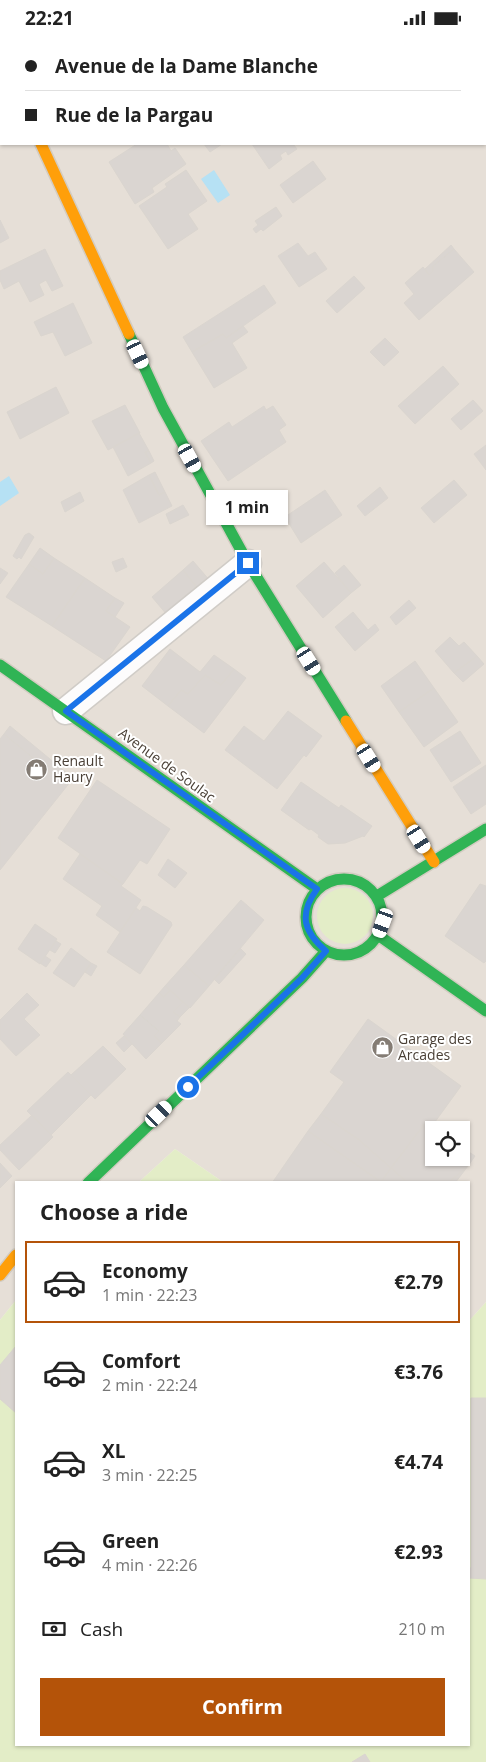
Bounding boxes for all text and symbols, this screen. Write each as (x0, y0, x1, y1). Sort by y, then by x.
text: 22:21 (25, 5, 74, 31)
text: Avenue de la Dame Blanche (55, 53, 318, 79)
text: Rue de la Pargau (55, 102, 213, 128)
car (124, 337, 151, 371)
car (176, 441, 203, 475)
callout: 1 min (207, 491, 289, 525)
text: 1 min (225, 496, 269, 518)
route end (237, 552, 259, 574)
car (294, 644, 323, 678)
street label: Avenue de Soulac (115, 723, 220, 806)
car (354, 741, 383, 775)
place label: Renault Haury (53, 751, 103, 786)
shop icon: Renault Haury (25, 757, 49, 781)
car (404, 822, 433, 856)
car (370, 906, 395, 940)
place label: Garage des Arcades (398, 1029, 472, 1064)
shop icon: Garage des Arcades (370, 1035, 394, 1059)
route start (177, 1076, 199, 1098)
car (142, 1098, 175, 1130)
map controls (425, 1121, 470, 1166)
button: locate (425, 1121, 470, 1166)
text: Choose a ride (40, 1196, 188, 1226)
text: Economy (102, 1258, 188, 1284)
icon: car (42, 1260, 87, 1305)
text: €2.79 (394, 1269, 443, 1295)
text: 1 min · 22:23 (102, 1284, 197, 1306)
text: Comfort (102, 1348, 181, 1374)
icon: car (42, 1350, 87, 1395)
text: €3.76 (394, 1359, 443, 1385)
text: 2 min · 22:24 (102, 1374, 197, 1396)
text: XL (102, 1438, 125, 1464)
icon: car (42, 1440, 87, 1485)
text: €4.74 (394, 1449, 443, 1475)
text: 3 min · 22:25 (102, 1464, 197, 1486)
text: Green (102, 1528, 159, 1554)
icon: car (42, 1530, 87, 1575)
text: €2.93 (394, 1539, 443, 1565)
text: 4 min · 22:26 (102, 1554, 197, 1576)
icon: cash (40, 1615, 68, 1643)
text: Cash (80, 1616, 123, 1642)
text: 210 m (399, 1618, 445, 1640)
button: Confirm (40, 1678, 445, 1736)

